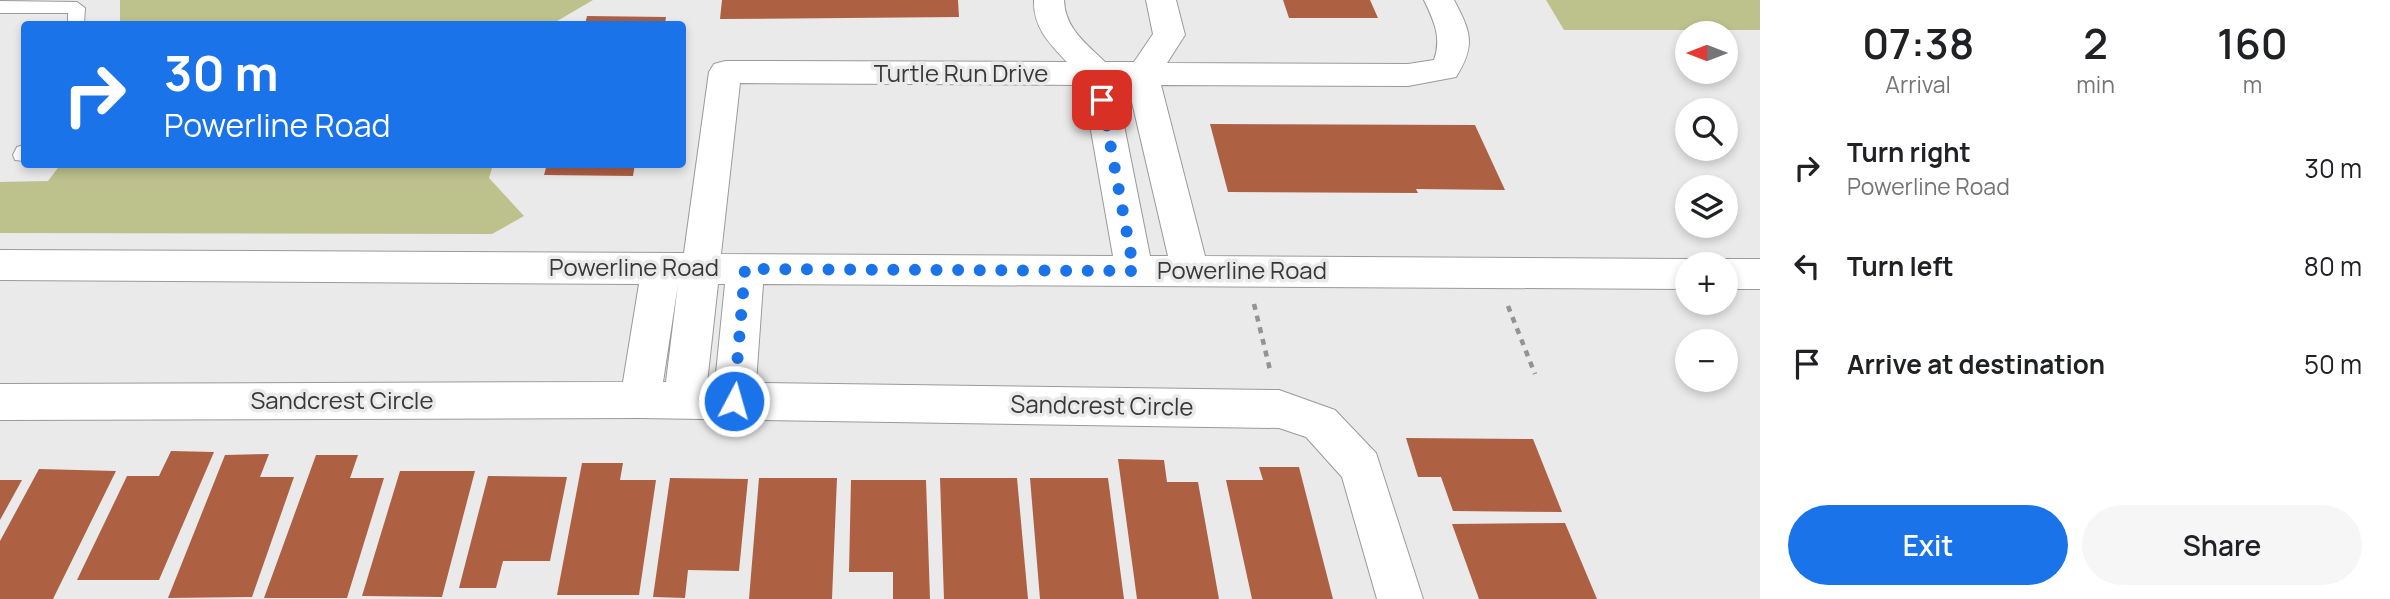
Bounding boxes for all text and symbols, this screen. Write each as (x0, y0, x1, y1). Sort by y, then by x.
text: 07:38 (1862, 14, 1974, 72)
text: 2 (2083, 14, 2108, 72)
text: 160 (2217, 14, 2288, 72)
north arrow (1675, 21, 1738, 84)
map controls (1675, 21, 1738, 392)
text: 30 m (164, 39, 279, 106)
icon: right (49, 49, 140, 140)
street label: Turtle Run Drive (874, 56, 1048, 89)
text: Arrival (1885, 68, 1951, 100)
text: min (2076, 68, 2115, 100)
text: m (2243, 68, 2262, 100)
pin (1072, 70, 1132, 130)
icon: arrive (1083, 81, 1121, 119)
button: search (1675, 98, 1738, 161)
text: Powerline Road (164, 103, 390, 147)
text: Turn right (1847, 134, 1971, 170)
icon: right (1788, 149, 1826, 187)
text: 30 m (2305, 150, 2362, 186)
text: Powerline Road (1847, 170, 2010, 202)
button: layers (1675, 175, 1738, 238)
icon: left (1788, 247, 1826, 285)
text: Turn left (1847, 248, 1954, 284)
text: 80 m (2304, 248, 2362, 284)
street label: Powerline Road (549, 250, 719, 283)
button: + (1675, 252, 1738, 315)
street label: Powerline Road (1157, 253, 1327, 286)
button: − (1675, 329, 1738, 392)
icon: arrive (1788, 345, 1826, 383)
text: Arrive at destination (1847, 346, 2105, 382)
text: 50 m (2304, 346, 2362, 382)
position arrow (697, 364, 771, 438)
street label: Sandcrest Circle (250, 383, 434, 416)
street label: Sandcrest Circle (1010, 386, 1194, 423)
button: Exit (1788, 505, 2068, 585)
button: Share (2082, 505, 2362, 585)

